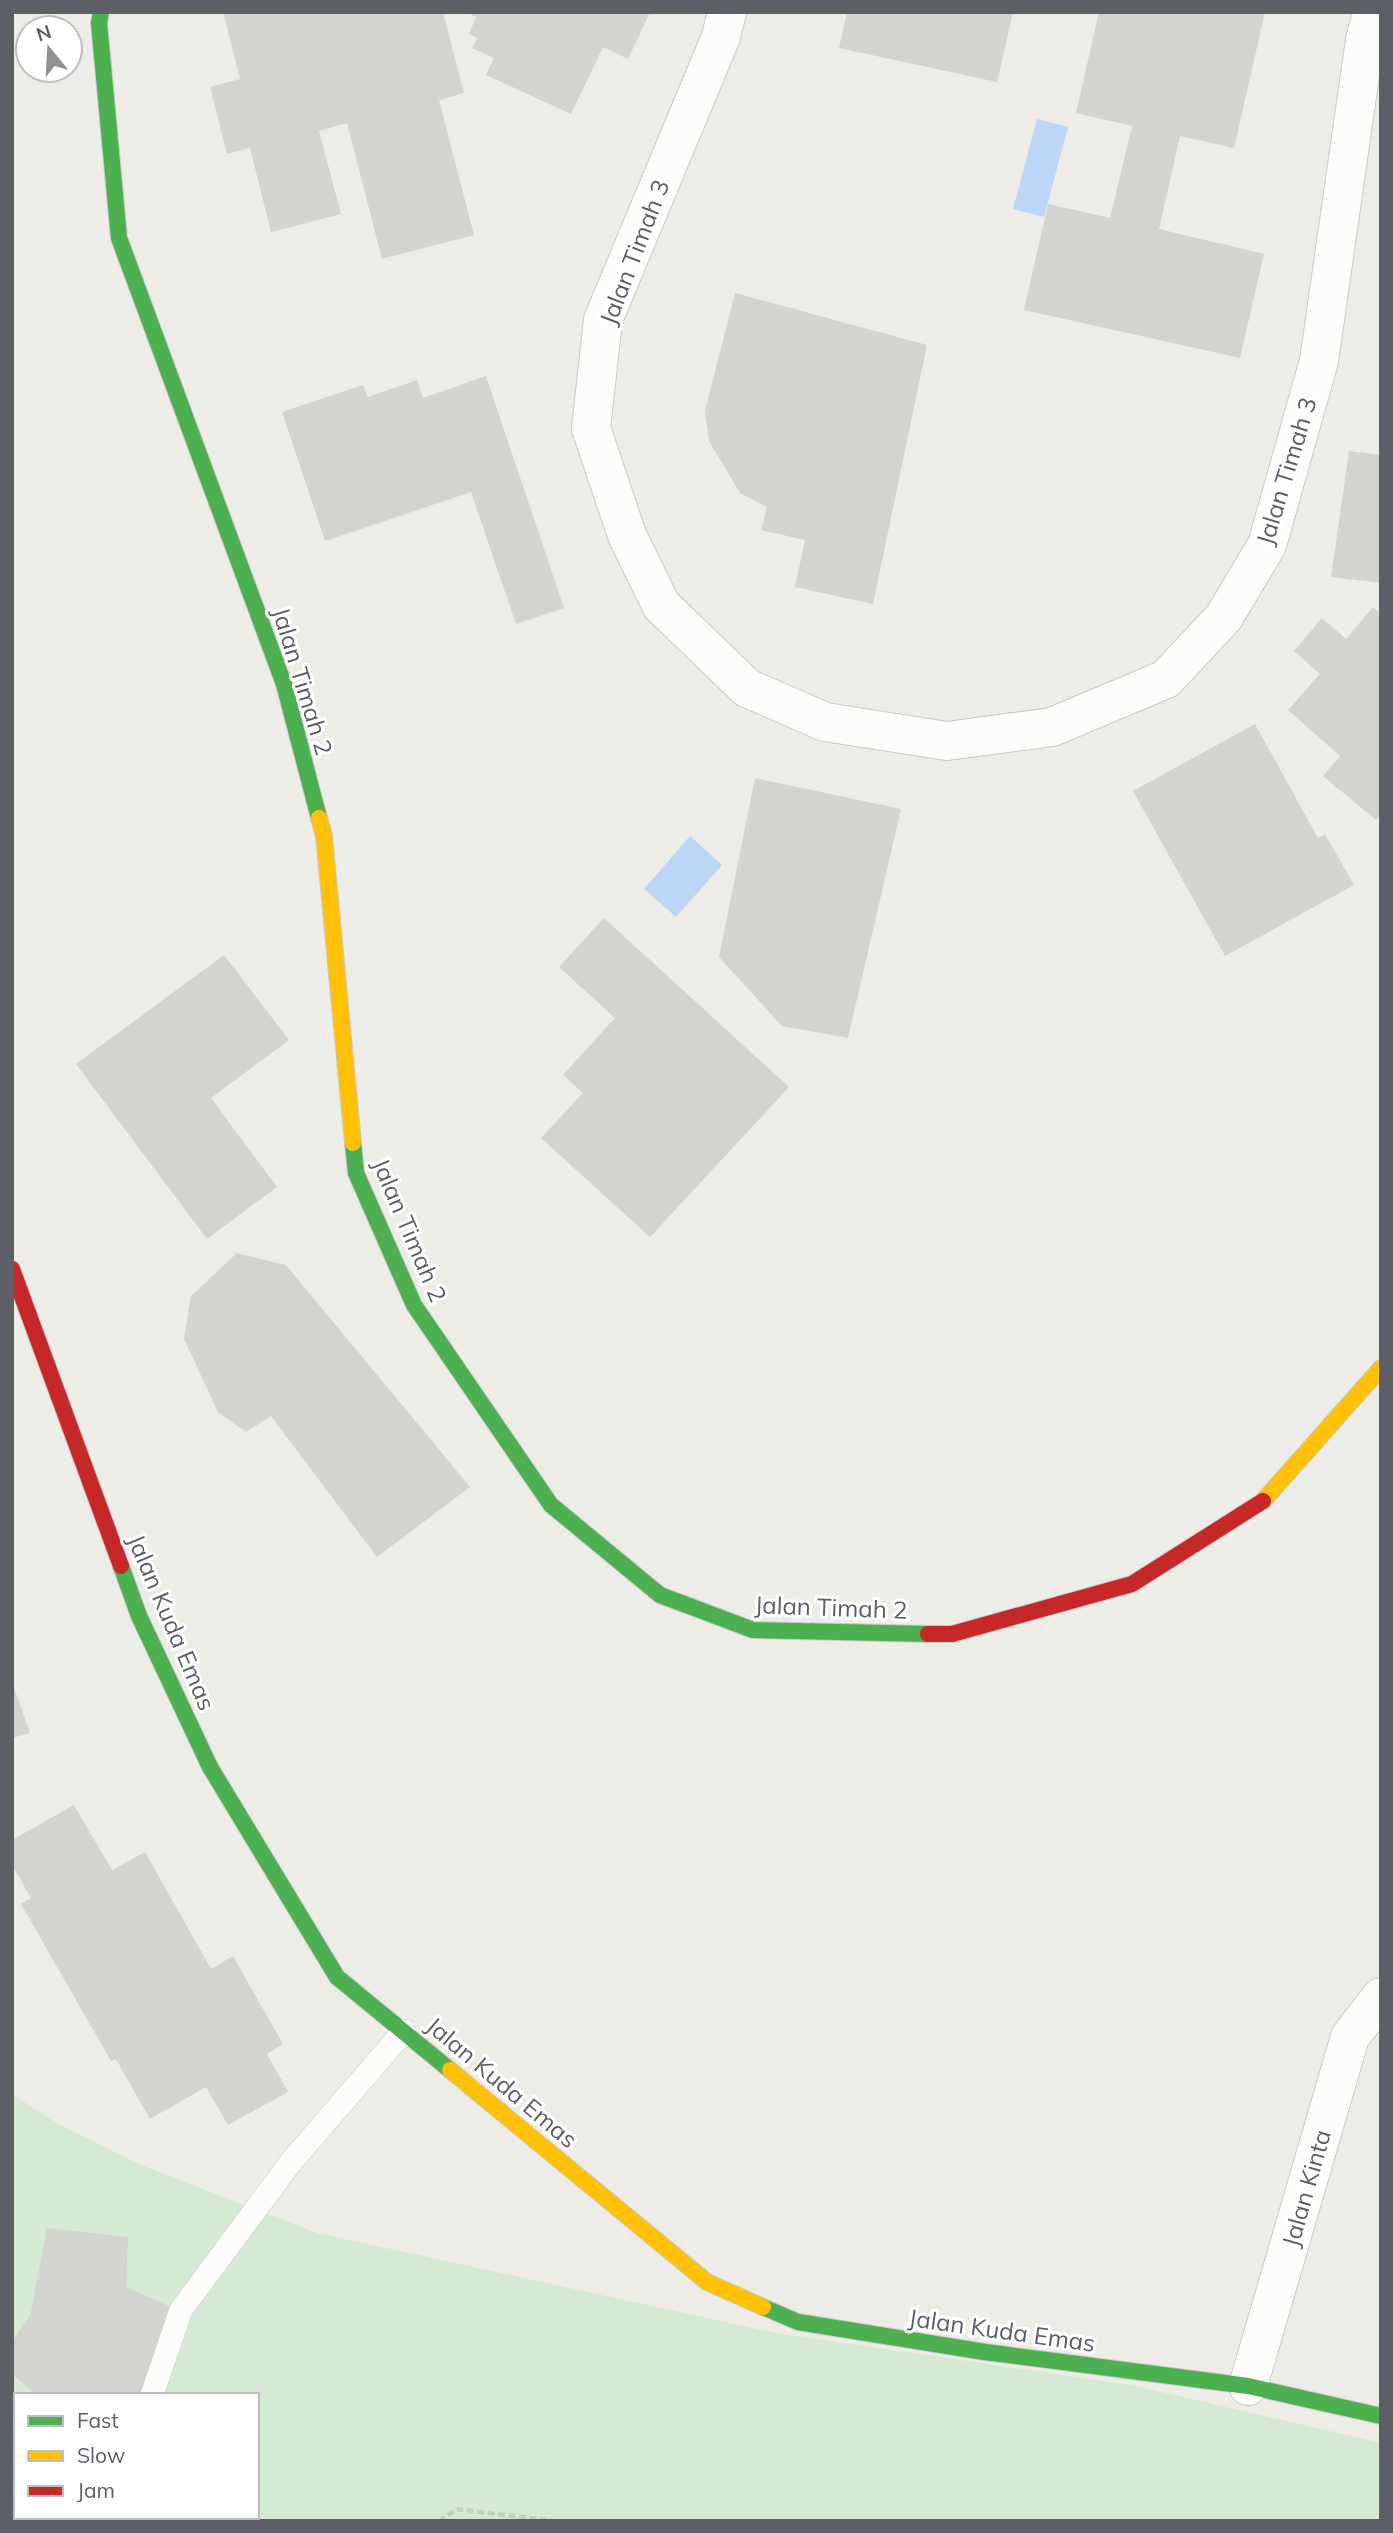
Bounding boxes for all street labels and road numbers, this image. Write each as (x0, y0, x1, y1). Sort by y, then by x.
street label: Jalan Timah 3 (593, 175, 675, 329)
street label: Jalan Timah 3 (1249, 393, 1323, 549)
street label: Jalan Timah 2 (266, 603, 340, 759)
street label: Jalan Timah 2 (366, 1154, 454, 1306)
street label: Jalan Kuda Emas (121, 1530, 223, 1714)
street label: Jalan Timah 2 (754, 1589, 908, 1625)
street label: Jalan Kuda Emas (420, 2010, 584, 2154)
street label: Jalan Kinta (1275, 2126, 1337, 2250)
street label: Jalan Kuda Emas (907, 2302, 1097, 2358)

